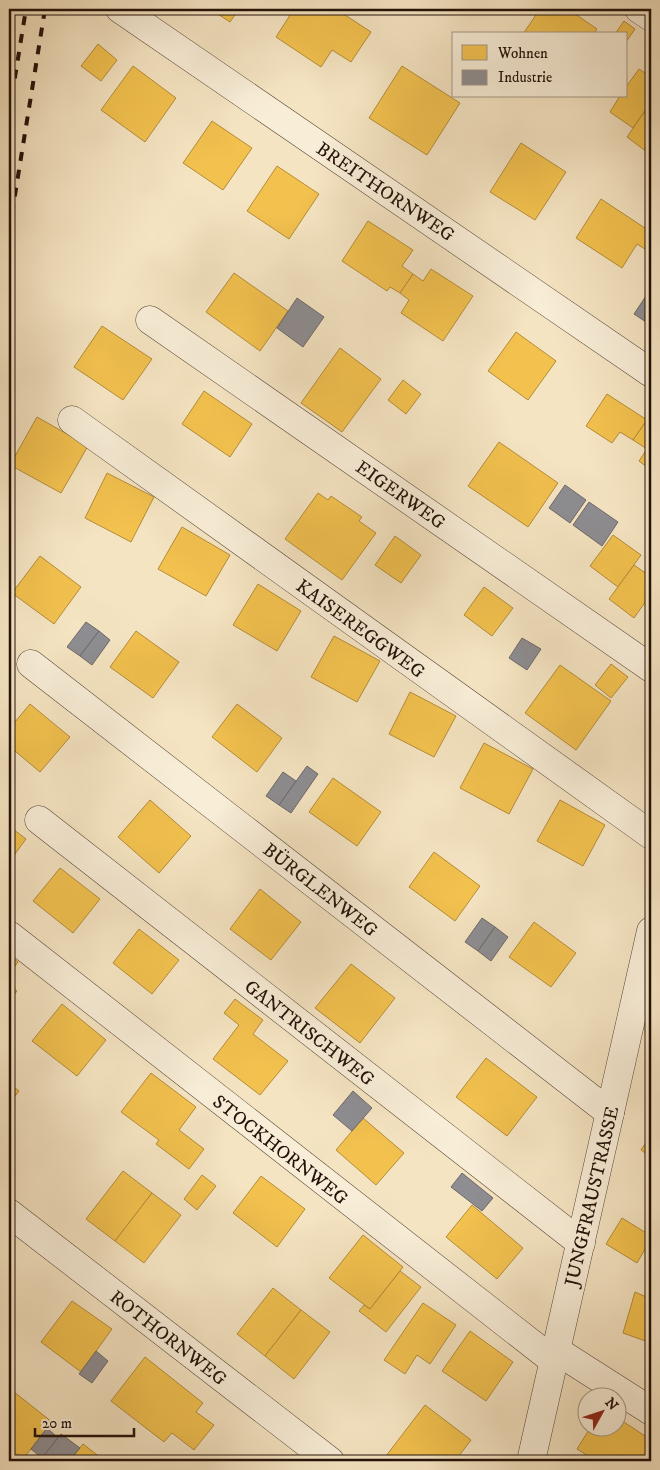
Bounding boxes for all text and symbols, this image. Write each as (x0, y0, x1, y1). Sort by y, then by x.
legend (452, 32, 628, 98)
text: Wohnen (497, 44, 548, 63)
text: Industrie (498, 68, 552, 87)
street label: BREITHORNWEG (312, 138, 459, 247)
street label: EIGERWEG (351, 456, 449, 535)
street label: KAISEREGGWEG (291, 575, 429, 684)
street label: BÜRGLENWEG (258, 837, 383, 942)
street label: GANTRISCHWEG (240, 975, 379, 1091)
street label: STOCKHORNWEG (208, 1090, 352, 1210)
street label: JUNGFRAUSTRASSE (560, 1104, 624, 1291)
street label: ROTHORNWEG (105, 1285, 231, 1391)
north arrow (578, 1388, 628, 1438)
text: N (601, 1394, 622, 1415)
scale bar (35, 1405, 134, 1437)
text: 20 m (42, 1414, 72, 1433)

